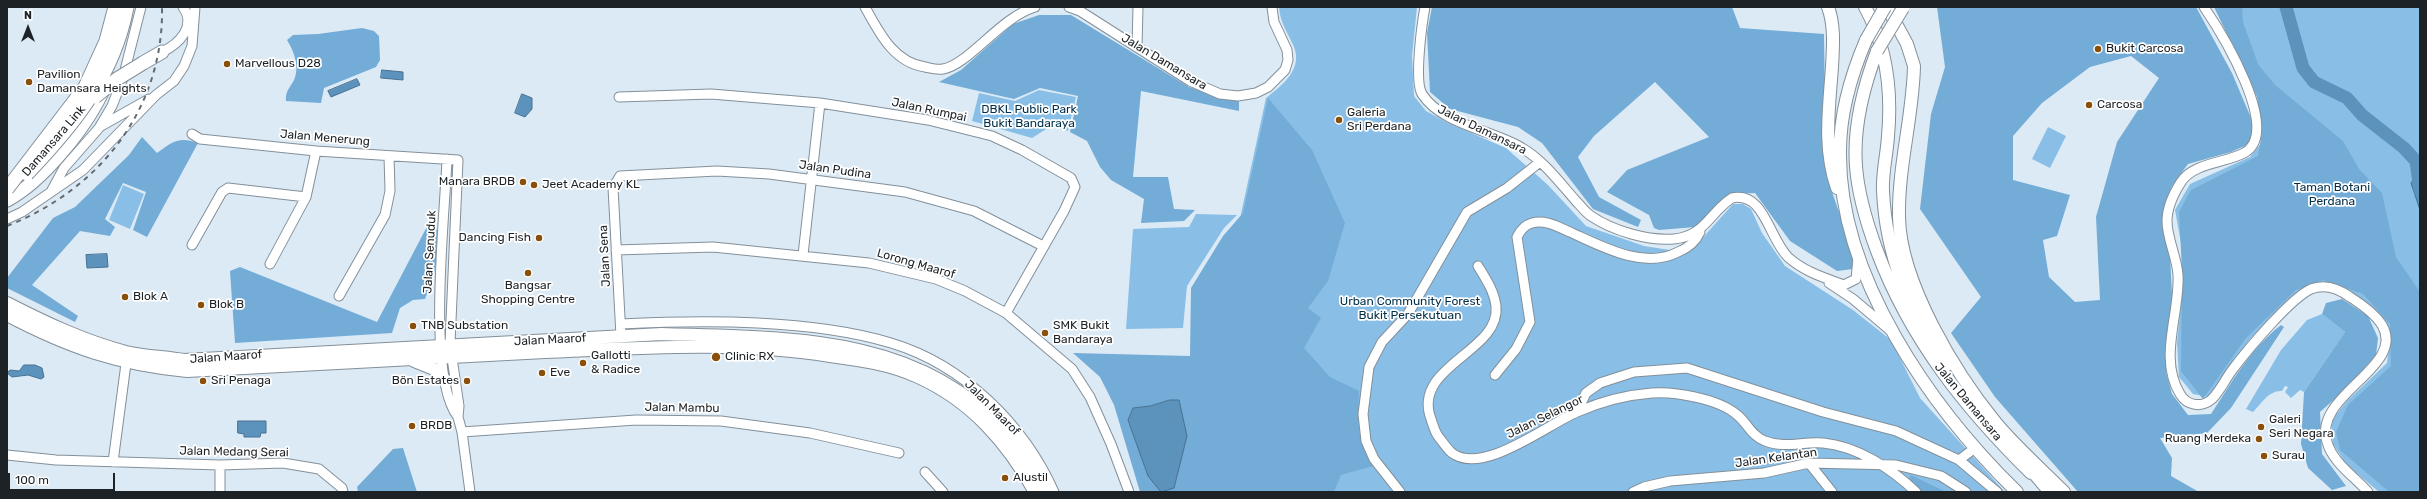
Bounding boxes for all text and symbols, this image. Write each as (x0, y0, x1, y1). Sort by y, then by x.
north arrow (8, 8, 48, 48)
text: N (24, 9, 32, 22)
street label: Jalan Damansara (1119, 31, 1209, 93)
place label: Bukit Carcosa (2106, 42, 2183, 56)
marker: Bukit Carcosa (2093, 44, 2103, 54)
place label: Marvellous D28 (235, 57, 321, 71)
marker: Marvellous D28 (222, 59, 232, 69)
place label: Pavilion Damansara Heights (37, 68, 147, 96)
marker: Pavilion Damansara Heights (24, 77, 34, 87)
street label: Jalan Rumpai (890, 95, 968, 125)
place label: Carcosa (2097, 98, 2142, 112)
marker: Carcosa (2084, 100, 2094, 110)
street label: Jalan Damansara (1435, 102, 1529, 158)
street label: Damansara Link (19, 103, 89, 179)
park label: DBKL Public Park Bukit Bandaraya (981, 103, 1077, 131)
place label: Galeria Sri Perdana (1347, 106, 1411, 134)
marker: Galeria Sri Perdana (1334, 115, 1344, 125)
street label: Jalan Menerung (279, 127, 371, 149)
street label: Jalan Pudina (798, 158, 872, 182)
place label: Manara BRDB (439, 175, 515, 189)
marker: Manara BRDB (518, 177, 528, 187)
place label: Jeet Academy KL (542, 178, 640, 192)
marker: Jeet Academy KL (529, 180, 539, 190)
park label: Taman Botani Perdana (2294, 181, 2370, 209)
street label: Jalan Senuduk (421, 210, 439, 294)
street label: Jalan Sena (596, 225, 614, 287)
place label: Dancing Fish (459, 231, 531, 245)
marker: Dancing Fish (534, 233, 544, 243)
street label: Lorong Maarof (875, 246, 957, 282)
marker: Bangsar Shopping Centre (523, 268, 533, 278)
place label: Bangsar Shopping Centre (481, 279, 575, 307)
place label: Blok A (133, 290, 168, 304)
marker: Blok A (120, 292, 130, 302)
park label: Urban Community Forest Bukit Persekutuan (1340, 295, 1480, 323)
place label: Blok B (209, 298, 244, 312)
marker: Blok B (196, 300, 206, 310)
place label: TNB Substation (421, 319, 508, 333)
place label: SMK Bukit Bandaraya (1053, 319, 1113, 347)
marker: TNB Substation (408, 321, 418, 331)
marker: SMK Bukit Bandaraya (1040, 328, 1050, 338)
street label: Jalan Maarof (513, 331, 587, 349)
street label: Jalan Maarof (189, 347, 263, 367)
place label: Gallotti & Radice (591, 349, 640, 377)
place label: Clinic RX (725, 350, 774, 364)
marker: Clinic RX (710, 351, 722, 363)
marker: Gallotti & Radice (578, 358, 588, 368)
street label: Jalan Damansara (1931, 360, 2005, 444)
place label: Eve (550, 366, 570, 380)
marker: Eve (537, 368, 547, 378)
place label: Sri Penaga (211, 374, 271, 388)
place label: Bön Estates (392, 374, 459, 388)
marker: Sri Penaga (198, 376, 208, 386)
marker: Bön Estates (462, 376, 472, 386)
street label: Jalan Maarof (961, 377, 1023, 439)
street label: Jalan Selangor (1504, 392, 1586, 442)
street label: Jalan Mambu (644, 400, 720, 416)
place label: Galeri Seri Negara (2269, 413, 2334, 441)
place label: BRDB (420, 419, 452, 433)
marker: BRDB (407, 421, 417, 431)
marker: Galeri Seri Negara (2256, 422, 2266, 432)
place label: Ruang Merdeka (2165, 432, 2251, 446)
marker: Ruang Merdeka (2254, 434, 2264, 444)
street label: Jalan Medang Serai (179, 444, 289, 460)
street label: Jalan Kelantan (1734, 445, 1818, 471)
place label: Surau (2272, 449, 2305, 463)
marker: Surau (2259, 451, 2269, 461)
scale bar (10, 465, 117, 491)
place label: Alustil (1013, 471, 1048, 485)
text: 100 m (15, 473, 49, 487)
marker: Alustil (1000, 473, 1010, 483)

